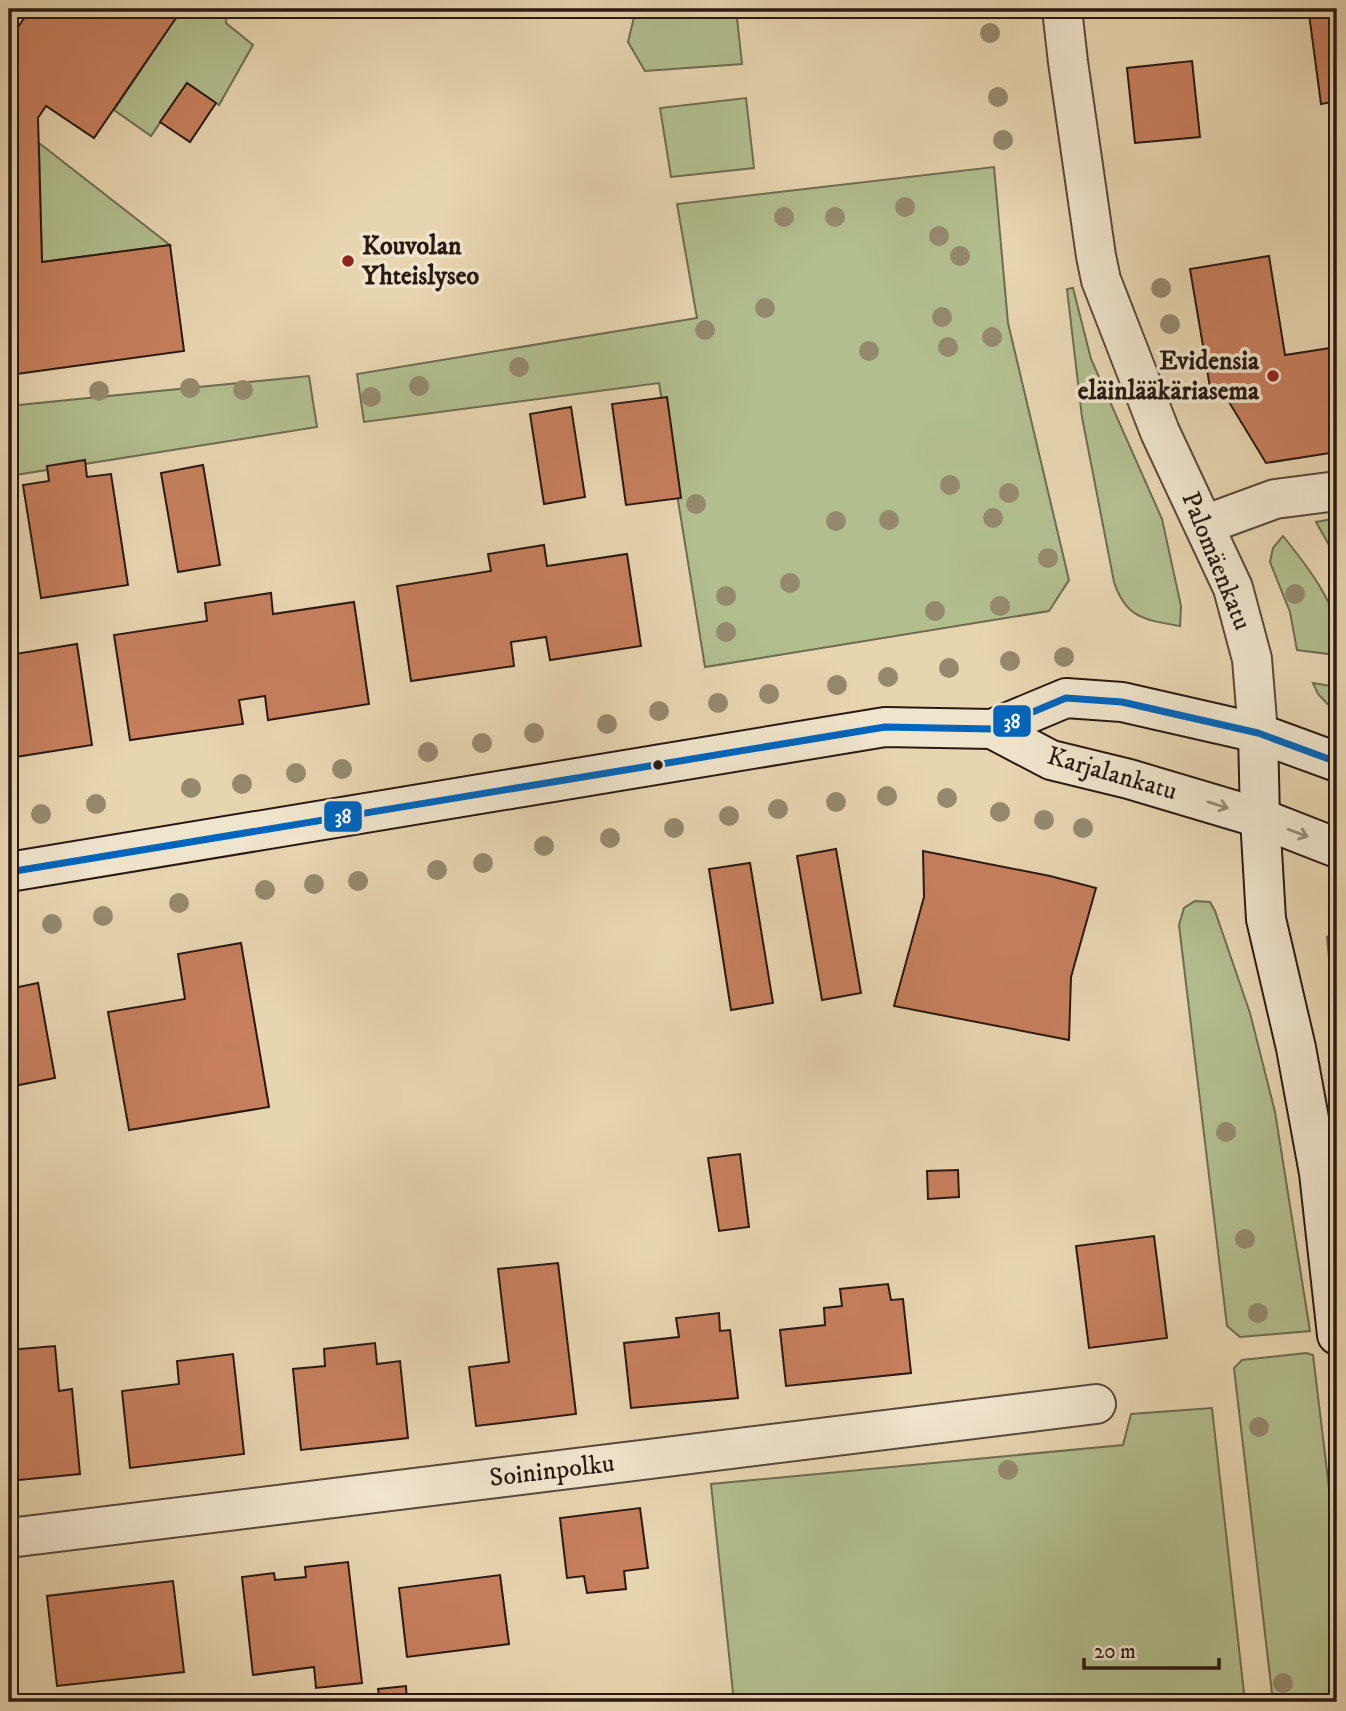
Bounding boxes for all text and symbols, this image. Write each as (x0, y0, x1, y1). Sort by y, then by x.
place label: Kouvolan Yhteislyseo (361, 230, 479, 293)
marker: Kouvolan Yhteislyseo (340, 253, 356, 269)
place label: Evidensia eläinlääkäriasema (1078, 345, 1260, 408)
marker: Evidensia eläinlääkäriasema (1265, 368, 1281, 384)
street label: Palomäenkatu (1173, 487, 1259, 635)
line badge: 38 (992, 704, 1032, 738)
text: 38 (1004, 711, 1021, 734)
street label: Karjalankatu (1043, 740, 1181, 808)
unlabelled marker (651, 758, 665, 772)
line badge: 38 (323, 800, 363, 833)
one-way arrow (1206, 800, 1228, 813)
text: 38 (335, 806, 352, 829)
one-way arrow (1287, 827, 1309, 840)
street label: Soininpolku (488, 1447, 616, 1495)
scale bar (1084, 1627, 1218, 1671)
text: 20 m (1094, 1639, 1136, 1665)

